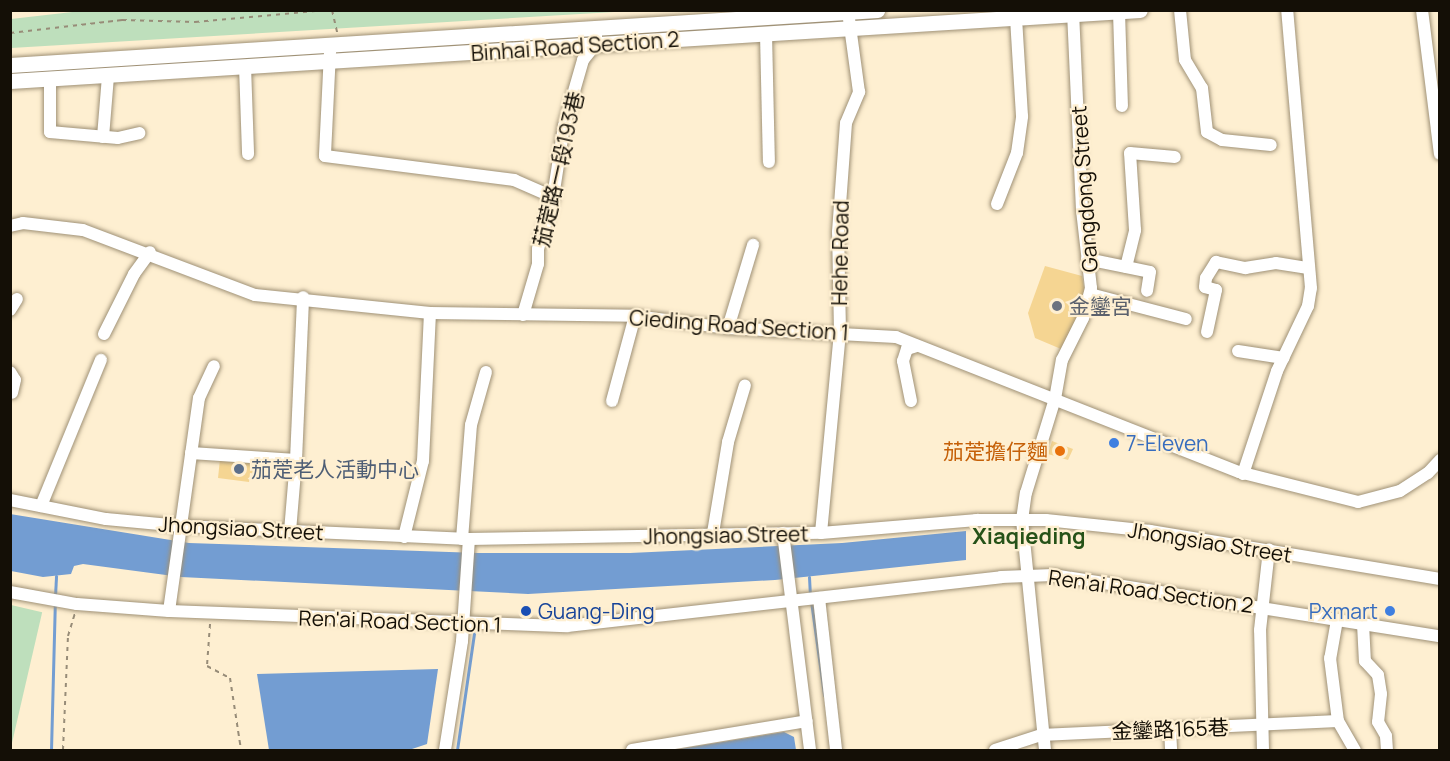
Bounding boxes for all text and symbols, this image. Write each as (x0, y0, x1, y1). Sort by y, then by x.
street label: Binhai Road Section 2 (470, 26, 680, 66)
street label: 茄萣路一段193巷 (528, 89, 588, 249)
street label: Gangdong Street (1066, 105, 1102, 273)
street label: Hehe Road (826, 200, 854, 306)
place label: 金鑾宮 (1069, 293, 1132, 319)
marker: 金鑾宮 (1050, 299, 1064, 313)
street label: Cieding Road Section 1 (628, 305, 850, 345)
place label: 7-Eleven (1126, 430, 1208, 456)
marker: 7-Eleven (1107, 436, 1121, 450)
place label: 茄萣擔仔麵 (943, 438, 1048, 464)
marker: 茄萣擔仔麵 (1053, 444, 1067, 458)
place label: 茄萣老人活動中心 (251, 456, 419, 482)
marker: 茄萣老人活動中心 (232, 462, 246, 476)
street label: Jhongsiao Street (158, 511, 324, 545)
street label: Jhongsiao Street (1126, 517, 1294, 567)
street label: Jhongsiao Street (643, 521, 809, 549)
district label: Xiaqieding (972, 524, 1086, 550)
street label: Ren'ai Road Section 2 (1047, 564, 1255, 618)
place label: Guang-Ding (538, 598, 655, 624)
place label: Pxmart (1309, 598, 1378, 624)
marker: Guang-Ding (519, 604, 533, 618)
marker: Pxmart (1383, 604, 1397, 618)
street label: Ren'ai Road Section 1 (298, 605, 502, 637)
street label: 金鑾路165巷 (1111, 714, 1229, 744)

